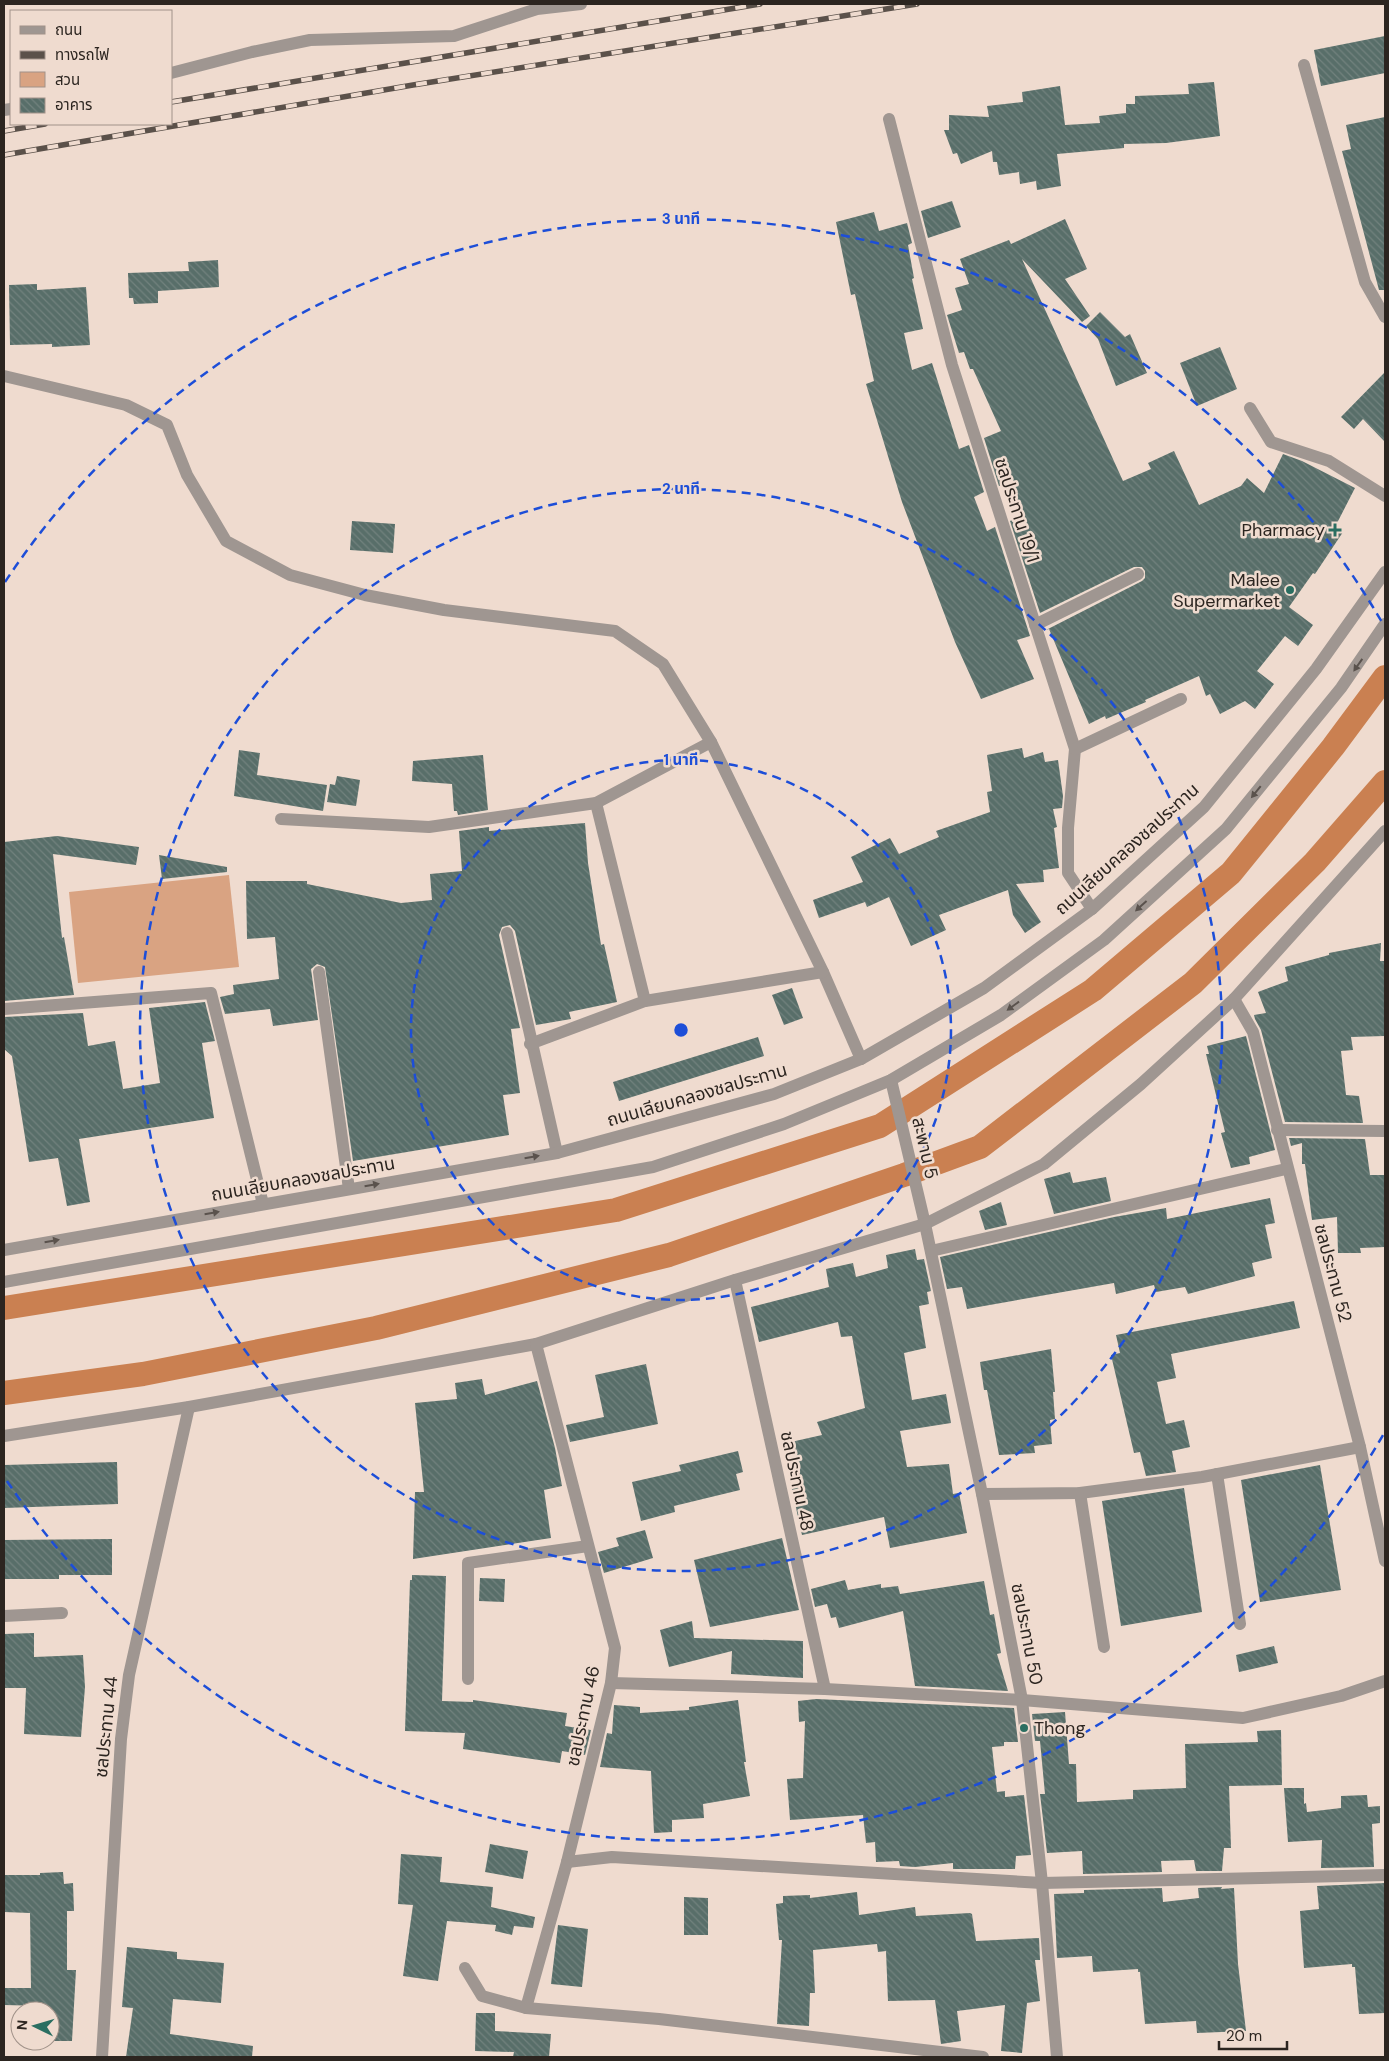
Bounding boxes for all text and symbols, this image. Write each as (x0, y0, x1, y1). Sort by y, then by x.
legend (10, 10, 172, 125)
text: ถนน (55, 20, 82, 40)
text: ทางรถไฟ (55, 45, 109, 65)
text: สวน (55, 70, 80, 90)
text: อาคาร (55, 95, 92, 115)
text: 3 นาที (662, 209, 700, 229)
street label: ชลประทาน 19/1 (989, 455, 1045, 565)
text: 2 นาที (662, 479, 700, 499)
place label: Pharmacy (1242, 518, 1325, 542)
marker: Pharmacy (1329, 524, 1341, 536)
place label: Malee Supermarket (1173, 568, 1280, 613)
marker: Malee Supermarket (1284, 584, 1296, 596)
one-way arrow (1353, 658, 1363, 671)
text: 1 นาที (664, 750, 698, 770)
street label: ถนนเลียบคลองชลประทาน (1050, 778, 1204, 920)
one-way arrow (1251, 785, 1262, 798)
one-way arrow (1136, 900, 1148, 912)
one-way arrow (1007, 1001, 1020, 1011)
centre of rings (672, 1021, 690, 1039)
street label: ถนนเลียบคลองชลประทาน (604, 1058, 790, 1132)
street label: สะพาน 5 (906, 1115, 944, 1181)
street label: ถนนเลียบคลองชลประทาน (209, 1151, 397, 1207)
one-way arrow (524, 1152, 540, 1160)
one-way arrow (364, 1180, 380, 1188)
one-way arrow (204, 1208, 220, 1216)
street label: ชลประทาน 52 (1308, 1221, 1358, 1325)
one-way arrow (44, 1237, 60, 1245)
street label: ชลประทาน 48 (775, 1429, 819, 1533)
street label: ชลประทาน 50 (1005, 1581, 1049, 1687)
street label: ชลประทาน 46 (561, 1663, 605, 1769)
street label: ชลประทาน 44 (89, 1675, 123, 1779)
place label: Thong (1034, 1716, 1086, 1740)
marker: Thong (1018, 1722, 1030, 1734)
north arrow (10, 2001, 60, 2051)
scale bar (1219, 2018, 1286, 2050)
text: N (13, 2019, 31, 2031)
text: 20 m (1226, 2026, 1262, 2046)

